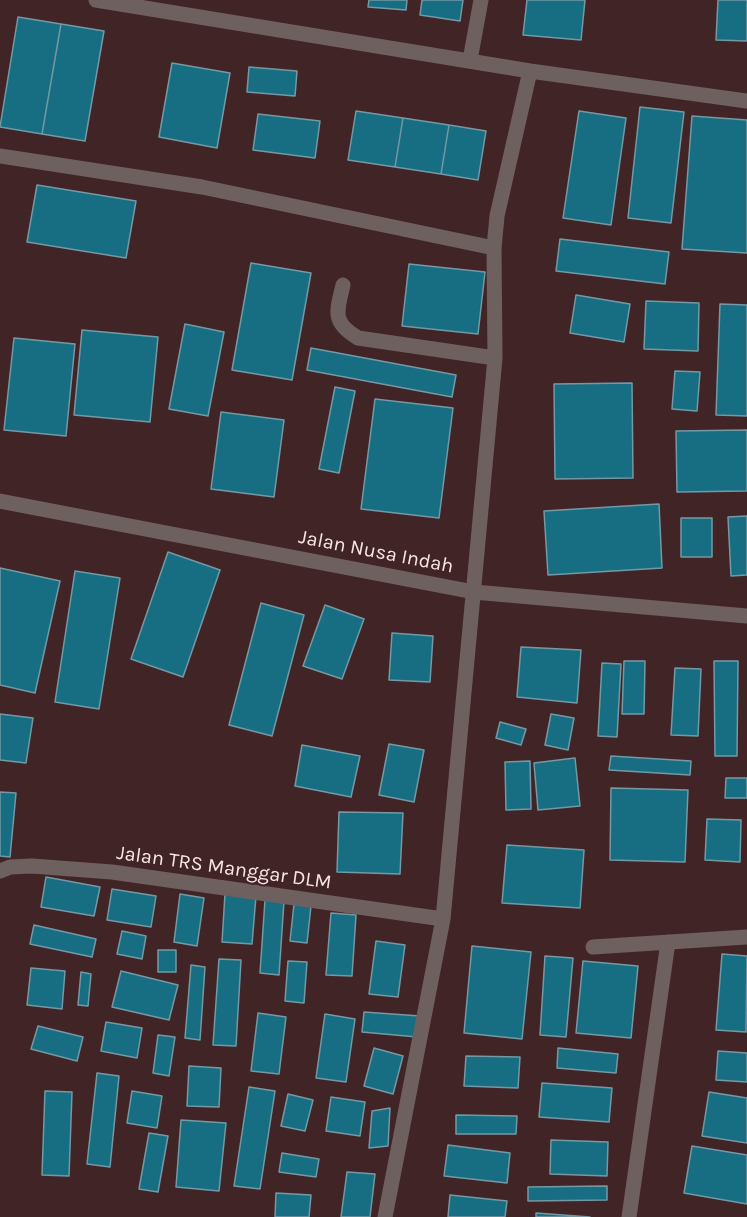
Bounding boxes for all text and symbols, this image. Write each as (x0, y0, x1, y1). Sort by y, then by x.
street label: Jalan Nusa Indah (297, 525, 455, 579)
street label: Jalan TRS Manggar DLM (115, 841, 333, 895)

